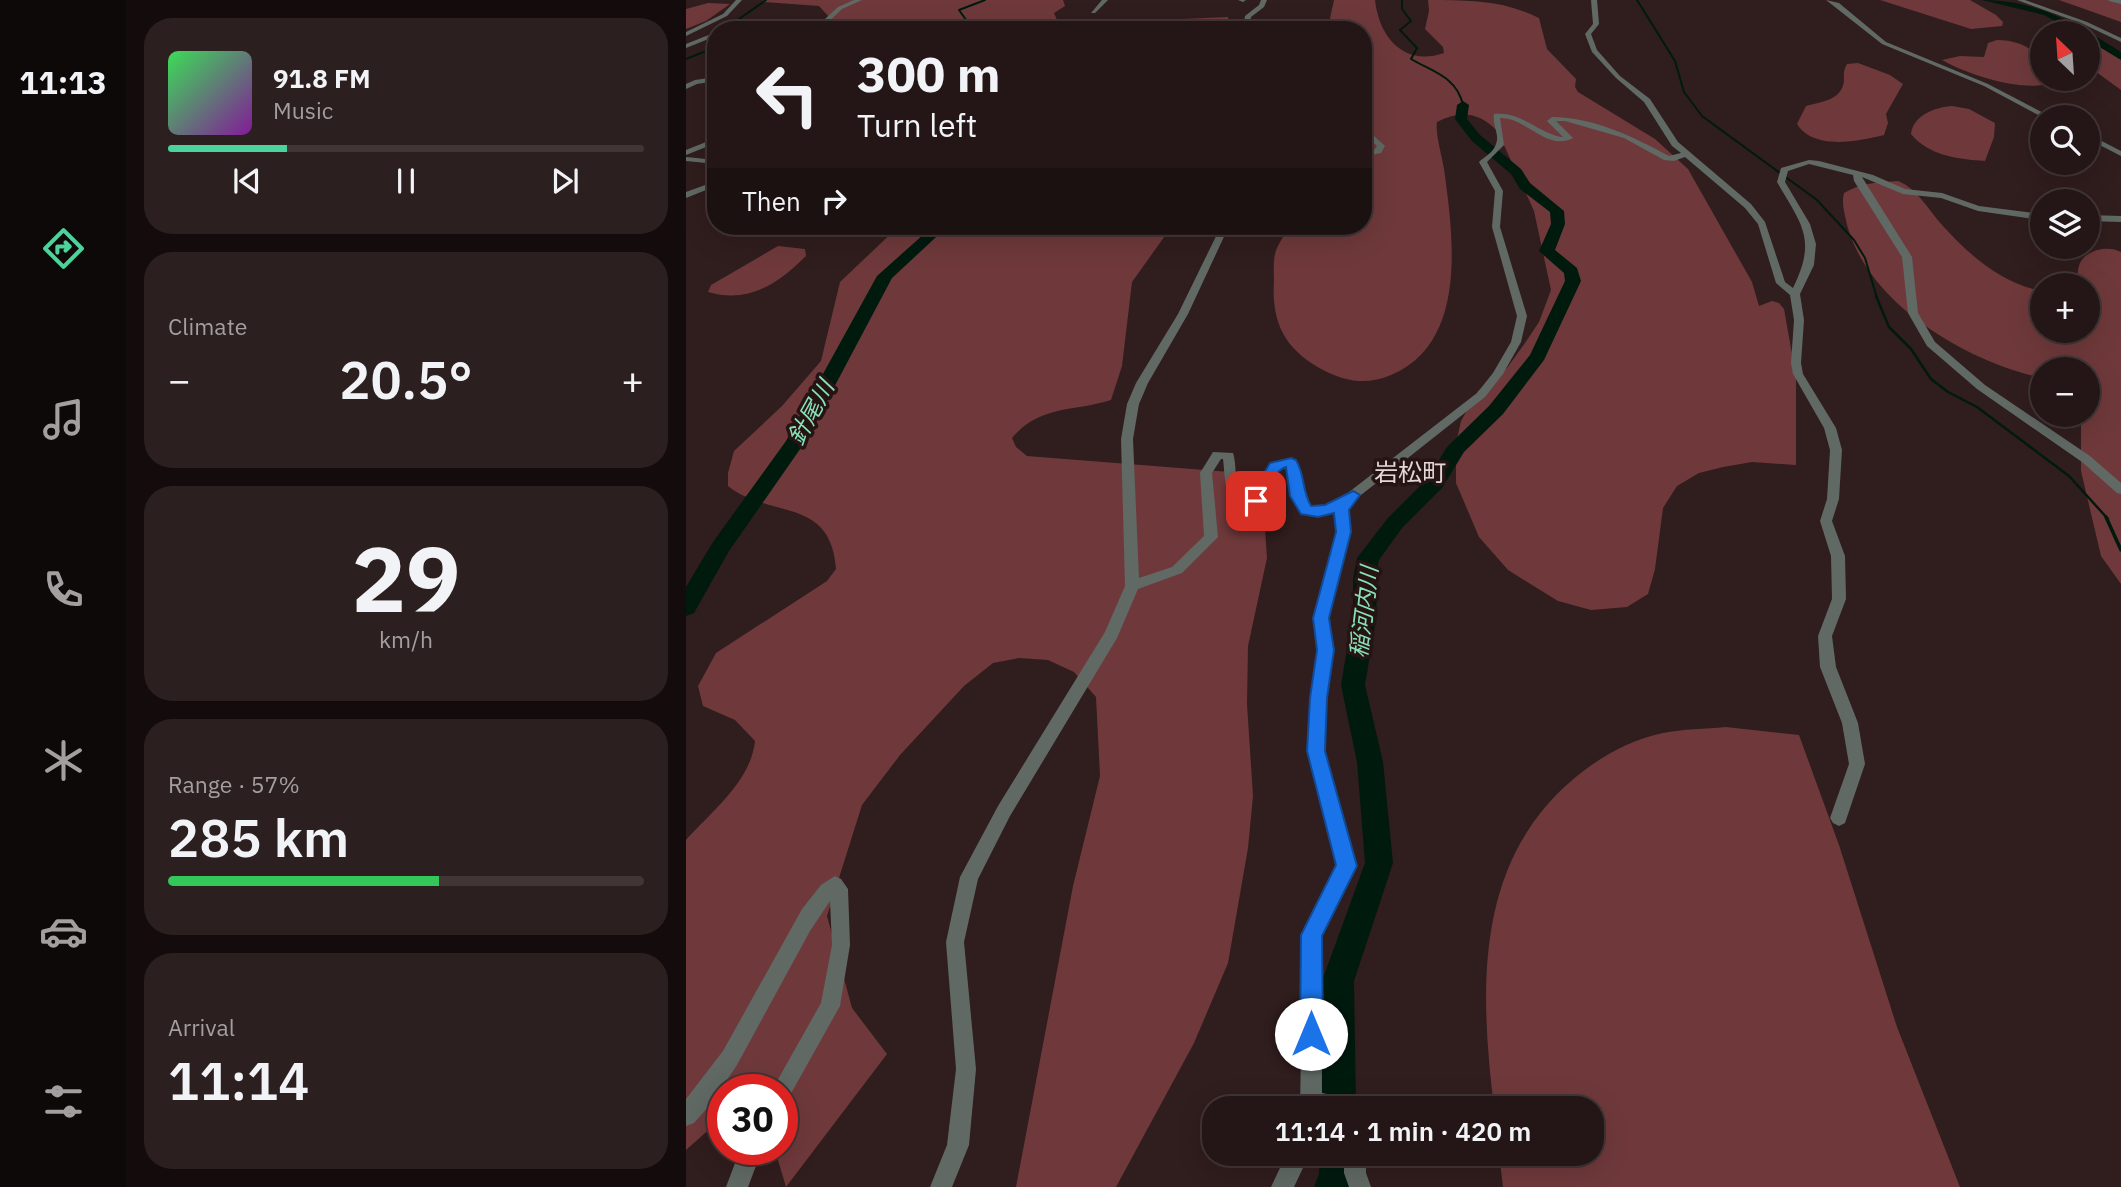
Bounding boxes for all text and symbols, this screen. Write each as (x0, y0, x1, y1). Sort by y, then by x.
north arrow (2030, 21, 2100, 91)
map controls (2030, 21, 2100, 427)
text: 300 m (857, 42, 1001, 105)
icon: left (742, 49, 833, 140)
text: 11:13 (19, 61, 107, 103)
text: 91.8 FM (273, 61, 371, 95)
text: Music (273, 95, 333, 125)
text: Turn left (857, 104, 977, 146)
button: search (2030, 105, 2100, 175)
icon: previous (228, 162, 266, 200)
icon: pause (387, 162, 425, 200)
icon: next (546, 162, 584, 200)
icon: right (815, 182, 853, 220)
text: Then (742, 184, 801, 218)
button: layers (2030, 189, 2100, 259)
icon: directions (39, 224, 88, 273)
button: + (2030, 273, 2100, 343)
text: Climate (168, 311, 247, 341)
text: 20.5° (339, 346, 473, 413)
text: − (168, 355, 191, 404)
text: + (621, 355, 644, 404)
button: − (2030, 357, 2100, 427)
water label: 針尾川 (780, 372, 841, 449)
icon: music (39, 395, 88, 444)
district label: 岩松町 (1374, 456, 1446, 488)
pin (1226, 471, 1286, 531)
icon: arrive (1237, 482, 1275, 520)
text: 29 (351, 519, 461, 637)
water label: 稲河内川 (1343, 562, 1384, 659)
icon: phone (39, 565, 88, 614)
text: km/h (379, 624, 433, 654)
icon: climate (39, 736, 88, 785)
text: Range · 57% (168, 769, 300, 799)
text: 285 km (168, 804, 349, 871)
icon: car (39, 907, 88, 956)
position arrow (1274, 997, 1348, 1071)
text: Arrival (168, 1012, 235, 1042)
text: 11:14 (168, 1047, 309, 1114)
speed limit sign: 30 (707, 1074, 798, 1165)
icon: filters (39, 1077, 88, 1126)
text: 11:14 · 1 min · 420 m (1275, 1114, 1531, 1148)

